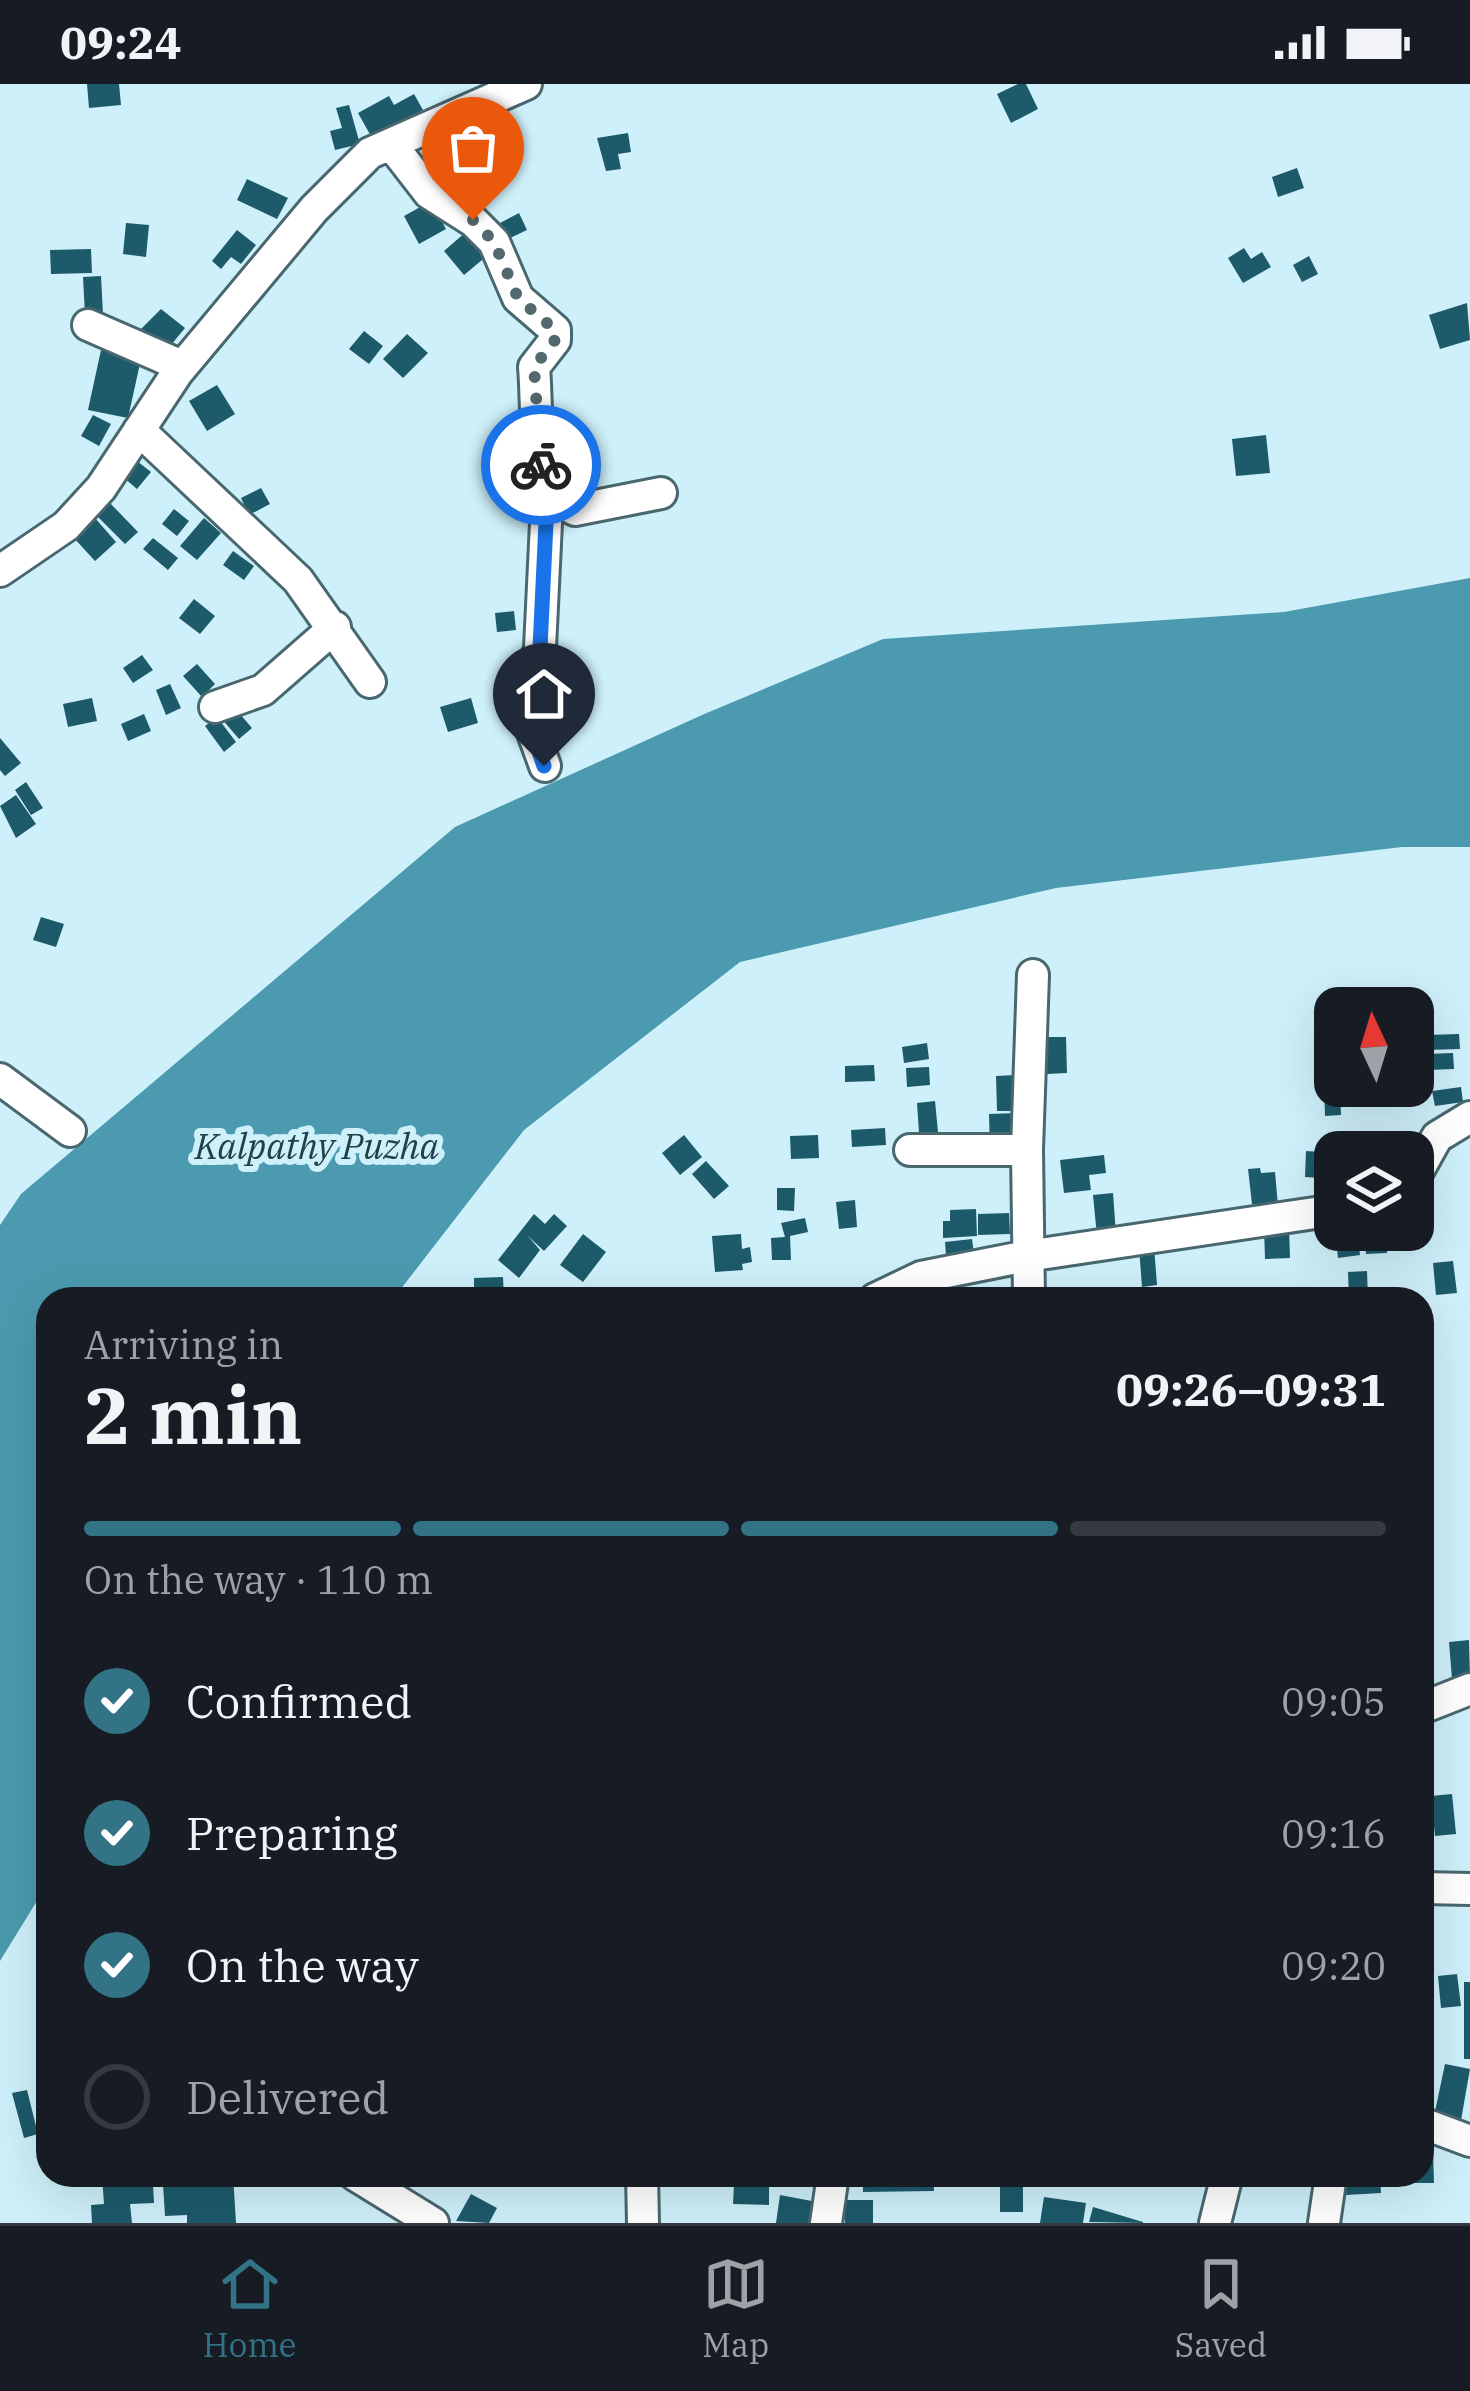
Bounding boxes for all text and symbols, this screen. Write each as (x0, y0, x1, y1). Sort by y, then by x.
text: 09:24 (60, 13, 182, 71)
pin (422, 97, 524, 220)
icon: bag (440, 115, 506, 181)
courier (481, 405, 601, 525)
icon: bike (508, 432, 574, 498)
pin (493, 643, 595, 766)
icon: home (511, 661, 577, 727)
north arrow (1314, 987, 1434, 1107)
map controls (1314, 987, 1434, 1251)
water label: Kalpathy Puzha (194, 1122, 440, 1169)
button: layers (1314, 1131, 1434, 1251)
text: Arriving in (84, 1319, 283, 1370)
text: 09:26–09:31 (1116, 1360, 1386, 1418)
text: 2 min (84, 1364, 302, 1465)
text: On the way · 110 m (84, 1554, 433, 1605)
icon: check (84, 1668, 150, 1734)
text: Confirmed (186, 1672, 412, 1730)
text: 09:05 (1281, 1676, 1386, 1727)
icon: check (84, 1800, 150, 1866)
text: Preparing (186, 1804, 398, 1862)
text: 09:16 (1281, 1808, 1386, 1859)
icon: check (84, 1932, 150, 1998)
text: On the way (186, 1936, 419, 1994)
text: 09:20 (1281, 1940, 1386, 1991)
text: Delivered (186, 2068, 389, 2126)
tab: Home (203, 2251, 297, 2366)
tab: Map (702, 2251, 769, 2366)
tab: Saved (1175, 2251, 1267, 2366)

